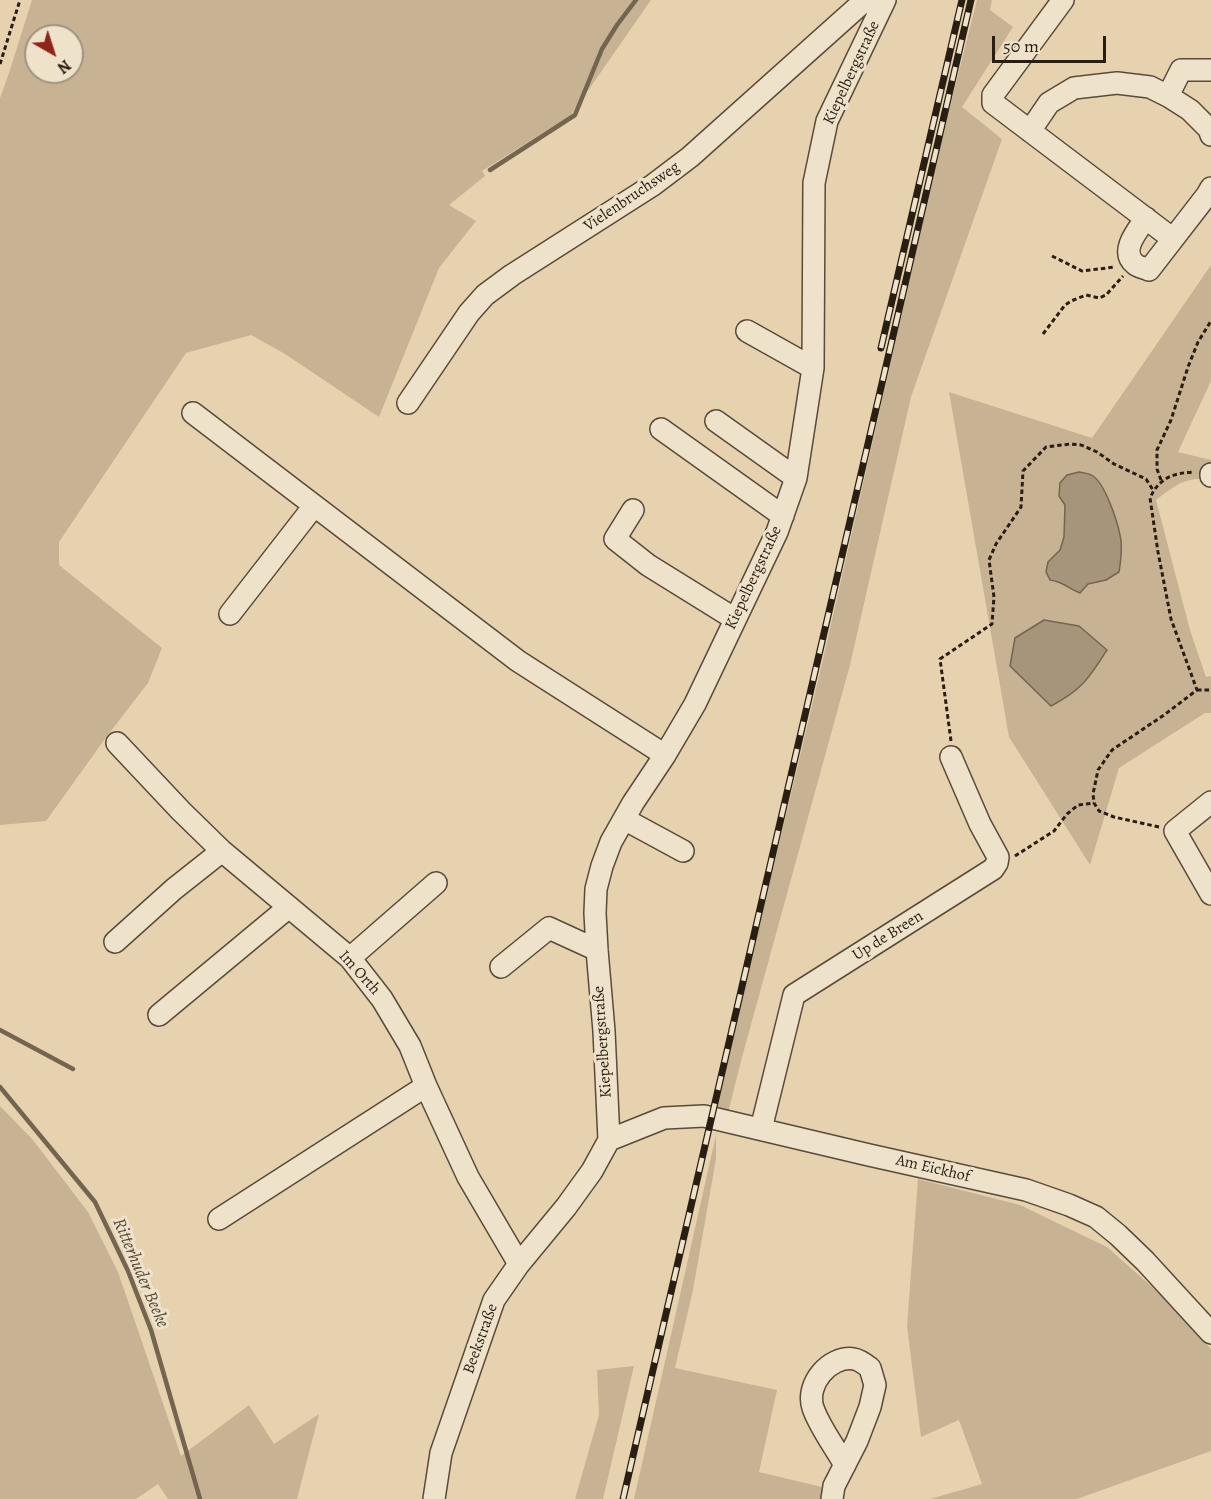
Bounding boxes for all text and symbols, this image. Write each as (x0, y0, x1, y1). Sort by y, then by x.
street label: Kiepelbergstraße (820, 18, 884, 128)
north arrow (24, 24, 84, 84)
scale bar (995, 24, 1109, 62)
text: 50 m (1003, 34, 1039, 58)
text: N (53, 54, 76, 79)
street label: Vielenbruchsweg (580, 158, 684, 236)
street label: Kiepelbergstraße (722, 523, 786, 633)
street label: Up de Breen (849, 907, 927, 965)
street label: Im Orth (334, 947, 384, 999)
street label: Kiepelbergstraße (590, 985, 616, 1099)
street label: Am Eickhof (894, 1151, 972, 1187)
water label: Ritterhuder Beeke (107, 1215, 173, 1331)
street label: Beekstraße (459, 1301, 503, 1377)

